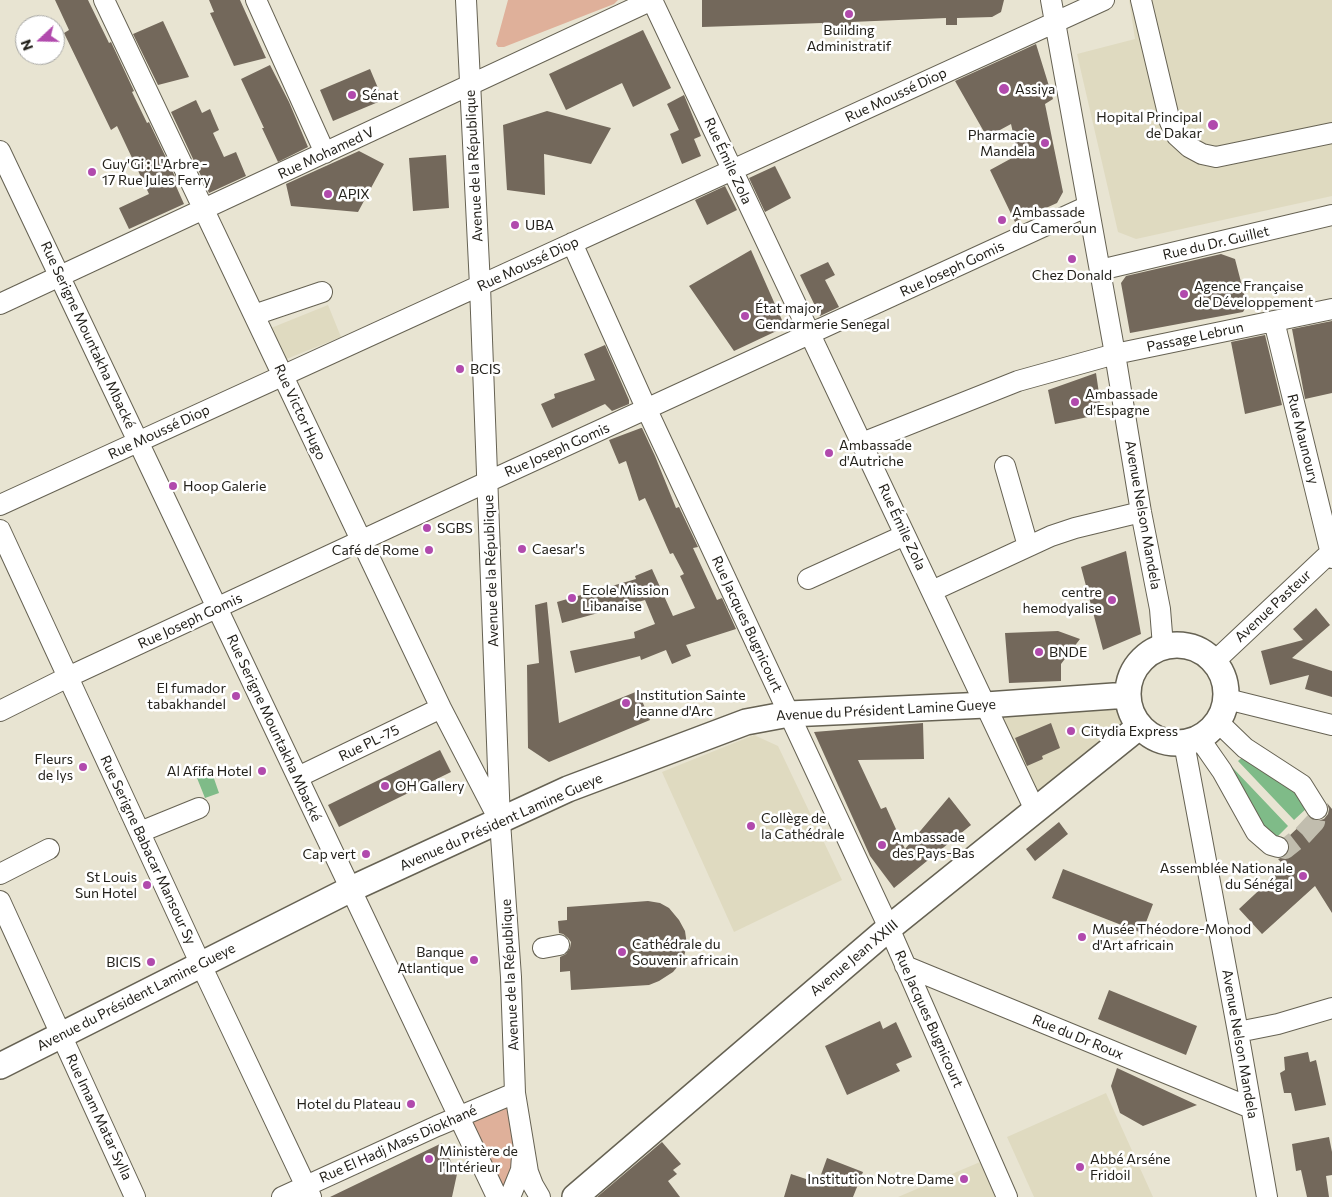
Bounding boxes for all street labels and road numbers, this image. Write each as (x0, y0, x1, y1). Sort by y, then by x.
street label: Rue Moussé Diop (843, 64, 949, 126)
street label: Avenue de la République (462, 90, 486, 242)
street label: Rue Émile Zola (701, 115, 755, 207)
street label: Rue Mohamed V (275, 123, 377, 183)
street label: Rue du Dr. Guillet (1161, 223, 1271, 263)
street label: Rue Moussé Diop (475, 233, 581, 295)
street label: Rue Joseph Gomis (897, 238, 1007, 300)
street label: Rue Serigne Mountakha Mbacké (37, 239, 139, 431)
street label: Passage Lebrun (1145, 319, 1245, 355)
street label: Rue Victor Hugo (270, 361, 330, 463)
street label: Rue Maunoury (1284, 392, 1322, 486)
street label: Rue Moussé Diop (106, 401, 212, 463)
street label: Rue Joseph Gomis (502, 419, 612, 481)
street label: Avenue Nelson Mandela (1122, 439, 1164, 591)
street label: Rue Émile Zola (875, 481, 929, 573)
street label: Avenue de la République (480, 495, 502, 647)
street label: Rue Jacques Bugnicourt (708, 553, 786, 695)
street label: Avenue Pasteur (1231, 566, 1315, 646)
street label: Rue Joseph Gomis (135, 590, 245, 652)
street label: Rue Serigne Mountakha Mbacké (223, 632, 325, 824)
street label: Avenue du Président Lamine Gueye (776, 696, 996, 724)
street label: Rue PL-75 (336, 721, 402, 765)
street label: Rue Serigne Babacar Mansour Sy (97, 753, 199, 947)
street label: Avenue du Président Lamine Gueye (397, 770, 605, 874)
street label: Avenue de la République (498, 899, 522, 1051)
street label: Avenue Jean XXIII (807, 916, 901, 1000)
street label: Avenue du Président Lamine Gueye (34, 940, 238, 1054)
street label: Rue Jacques Bugnicourt (891, 948, 967, 1090)
street label: Avenue Nelson Mandela (1219, 968, 1261, 1120)
street label: Rue du Dr Roux (1030, 1011, 1126, 1063)
street label: Rue Imam Matar Sylla (62, 1051, 136, 1183)
street label: Rue El Hadj Mass Diokhané (317, 1102, 479, 1186)

